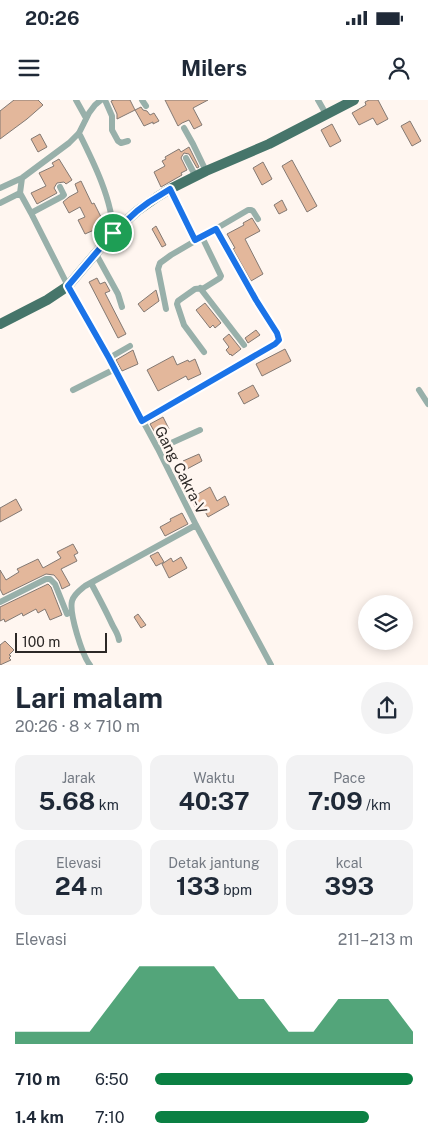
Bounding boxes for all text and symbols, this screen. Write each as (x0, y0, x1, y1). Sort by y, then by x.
text: 20:26 (25, 7, 79, 29)
icon: menu (15, 54, 43, 82)
icon: person (385, 54, 413, 82)
text: Milers (181, 55, 247, 81)
pin (92, 212, 134, 254)
icon: arrive (99, 219, 127, 247)
street label: Gang Cakra-V (152, 423, 210, 517)
map controls (358, 595, 413, 650)
button: layers (358, 595, 413, 650)
scale bar (15, 630, 108, 653)
text: 100 m (22, 634, 60, 650)
text: Lari malam (15, 681, 163, 714)
button: share (361, 682, 413, 734)
text: 20:26 · 8 × 710 m (15, 717, 140, 736)
text: Jarak (62, 770, 96, 786)
text: Waktu (193, 770, 235, 786)
text: Pace (333, 770, 365, 786)
text: 5.68 (39, 786, 95, 816)
text: 40:37 (178, 786, 250, 816)
text: 7:09 (308, 786, 363, 816)
text: km (95, 797, 119, 813)
text: /km (363, 797, 391, 813)
text: Elevasi (56, 855, 101, 871)
text: Detak jantung (168, 855, 260, 871)
text: kcal (336, 855, 363, 871)
text: 24 (55, 871, 87, 901)
text: 133 (176, 871, 220, 901)
text: 393 (325, 871, 374, 901)
text: m (87, 882, 103, 898)
text: bpm (220, 882, 252, 898)
text: Elevasi (15, 930, 67, 949)
text: 211–213 m (338, 930, 413, 949)
text: 710 m (15, 1070, 60, 1089)
text: 6:50 (95, 1070, 129, 1089)
text: 1.4 km (15, 1108, 64, 1127)
text: 7:10 (95, 1108, 125, 1127)

